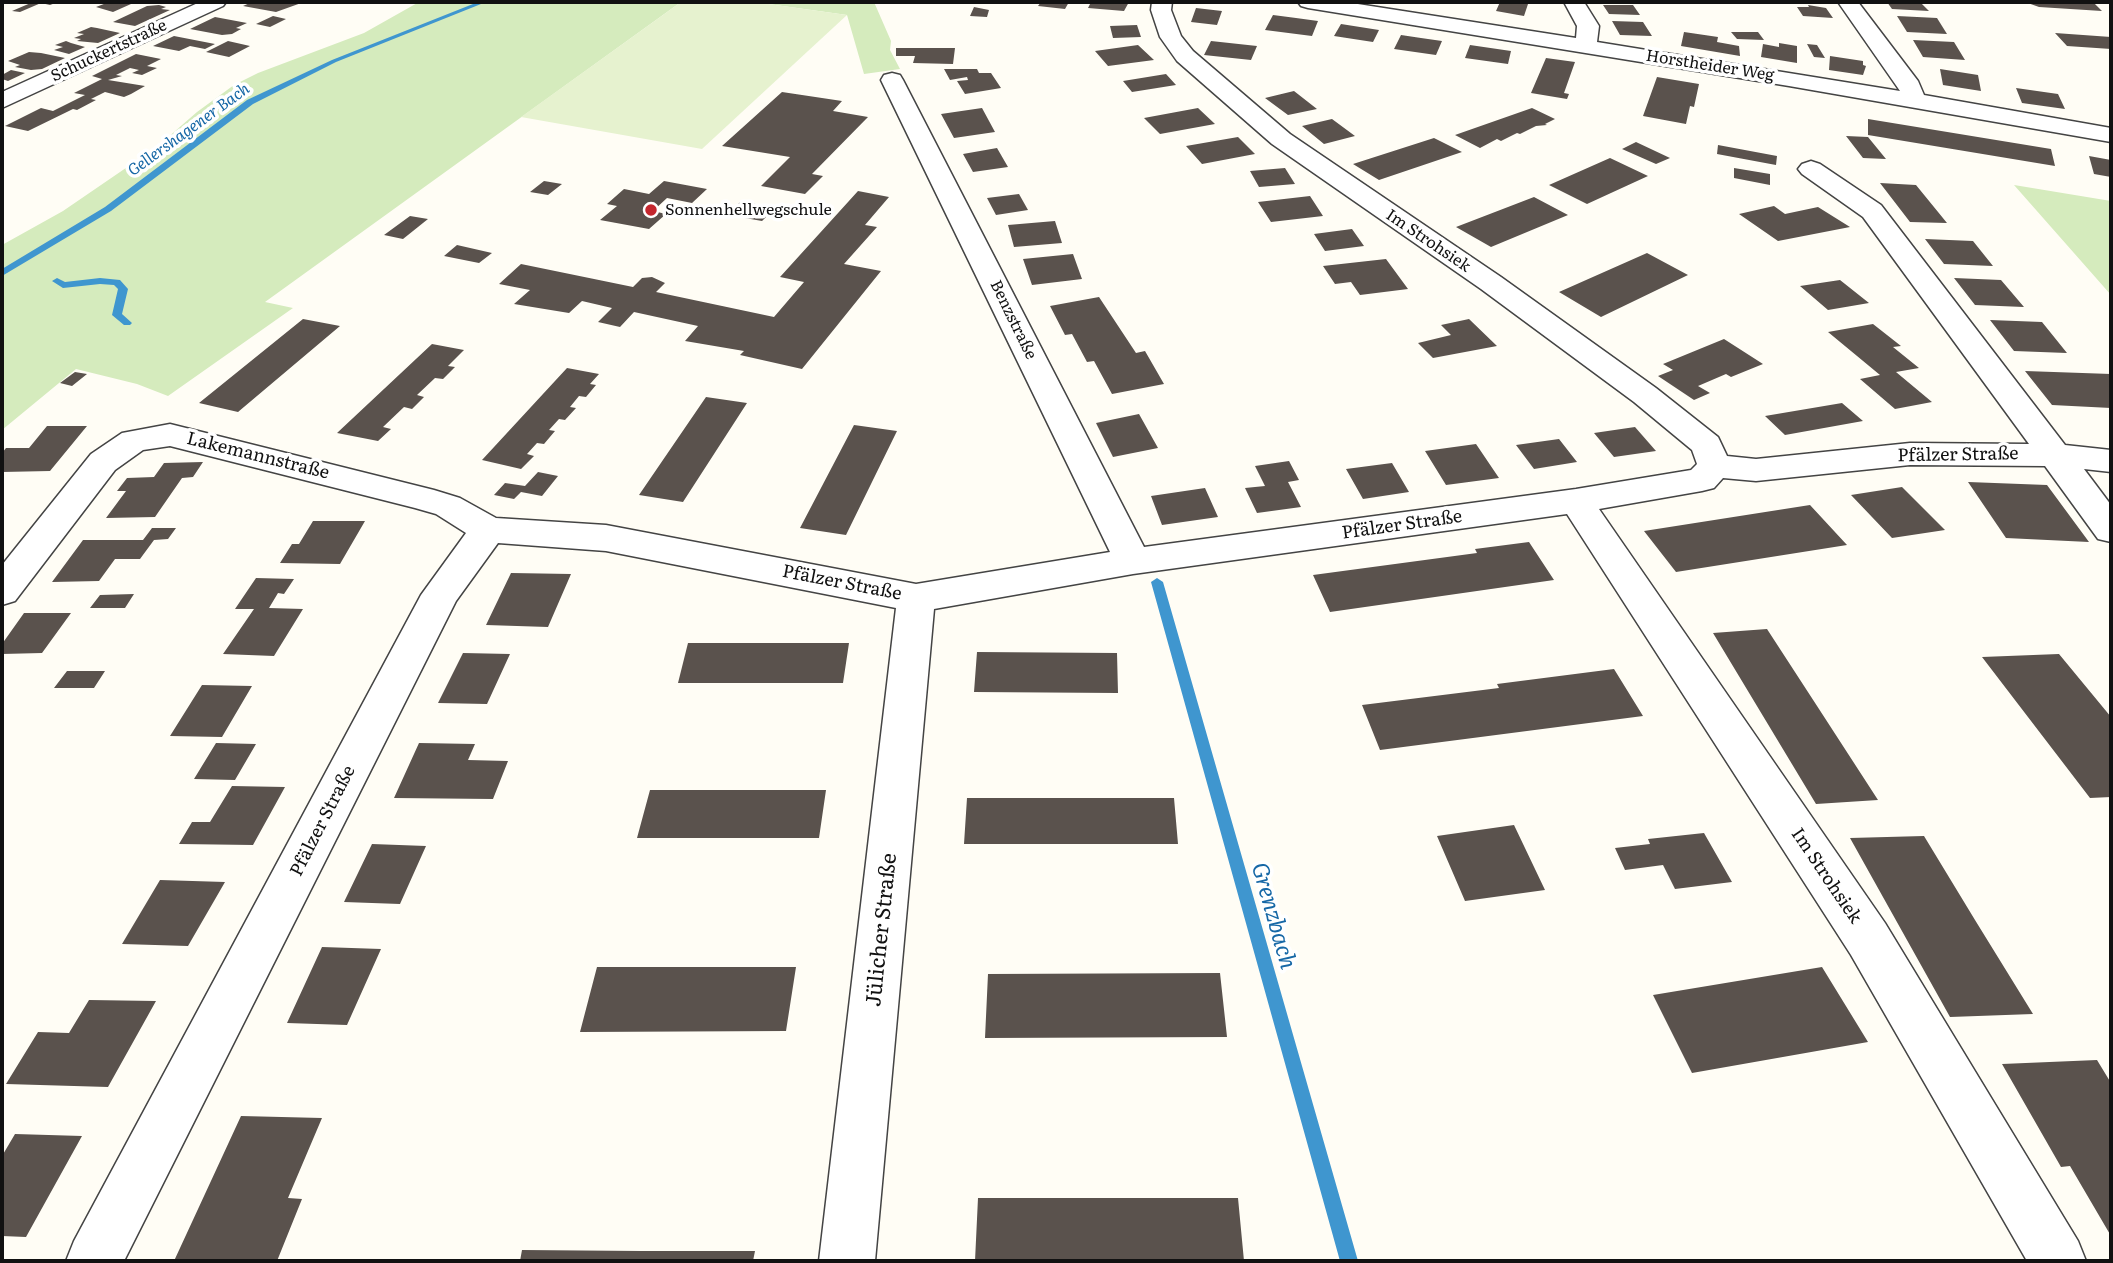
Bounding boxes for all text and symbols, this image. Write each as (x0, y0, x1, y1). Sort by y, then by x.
street label: Schuckertstraße (48, 16, 170, 86)
street label: Horstheider Weg (1645, 46, 1775, 86)
water label: Gellershagener Bach (124, 79, 254, 181)
place label: Sonnenhellwegschule (665, 200, 832, 220)
marker: Sonnenhellwegschule (643, 202, 659, 218)
street label: Im Strohsiek (1382, 206, 1474, 276)
street label: Benzstraße (986, 277, 1040, 363)
street label: Lakemannstraße (184, 428, 332, 484)
street label: Pfälzer Straße (1897, 443, 2019, 467)
street label: Pfälzer Straße (1340, 506, 1464, 544)
street label: Pfälzer Straße (780, 561, 904, 605)
street label: Pfälzer Straße (286, 762, 360, 880)
street label: Im Strohsiek (1786, 824, 1866, 928)
street label: Jülicher Straße (861, 852, 903, 1008)
water label: Grenzbach (1245, 860, 1301, 972)

